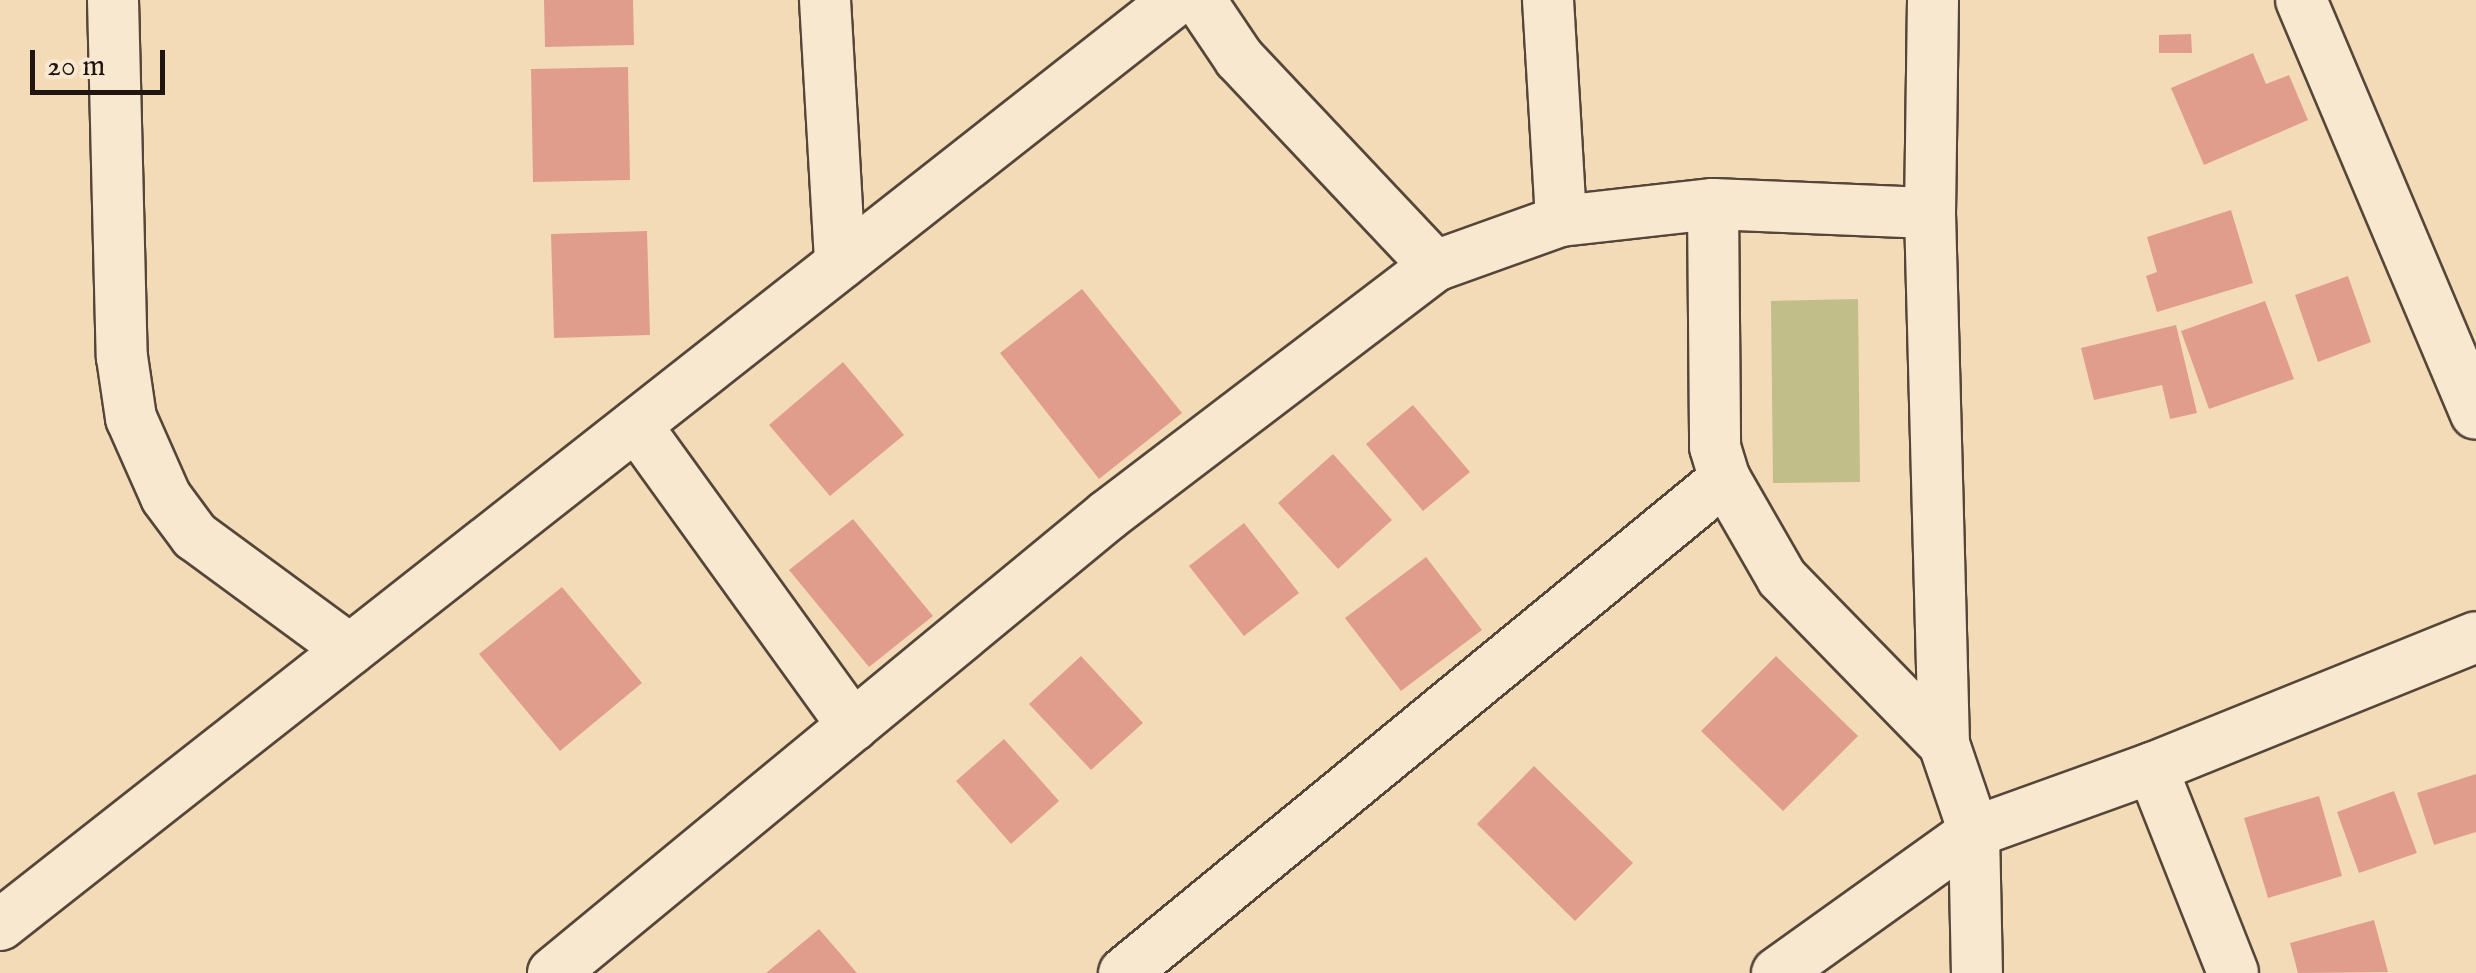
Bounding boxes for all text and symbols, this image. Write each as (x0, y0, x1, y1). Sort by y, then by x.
scale bar (35, 30, 170, 92)
text: 20 m (47, 48, 106, 86)

